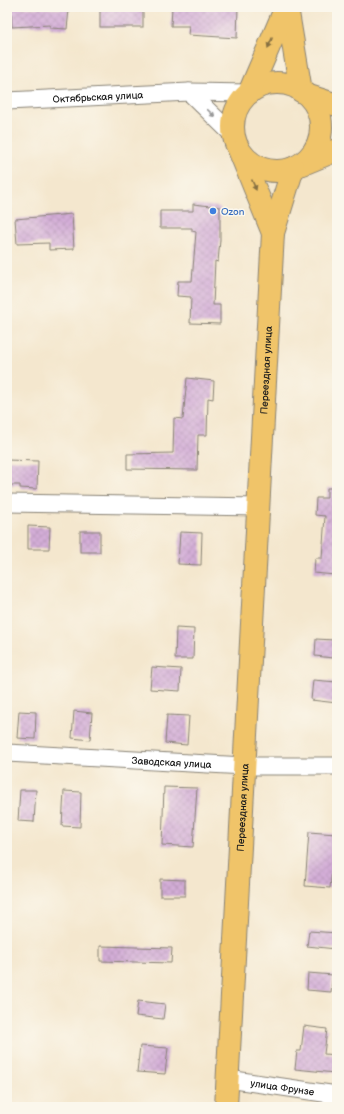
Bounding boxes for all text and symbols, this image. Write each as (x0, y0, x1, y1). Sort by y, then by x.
one-way arrow (267, 37, 273, 49)
street label: Октябрьская улица (52, 89, 144, 106)
one-way arrow (206, 109, 216, 118)
one-way arrow (251, 180, 257, 192)
marker: Ozon (208, 206, 218, 216)
place label: Ozon (221, 206, 245, 218)
street label: Переездная улица (258, 326, 275, 415)
street label: Заводская улица (131, 755, 212, 771)
street label: Переездная улица (235, 763, 251, 852)
street label: улица Фрунзе (249, 1077, 315, 1099)

